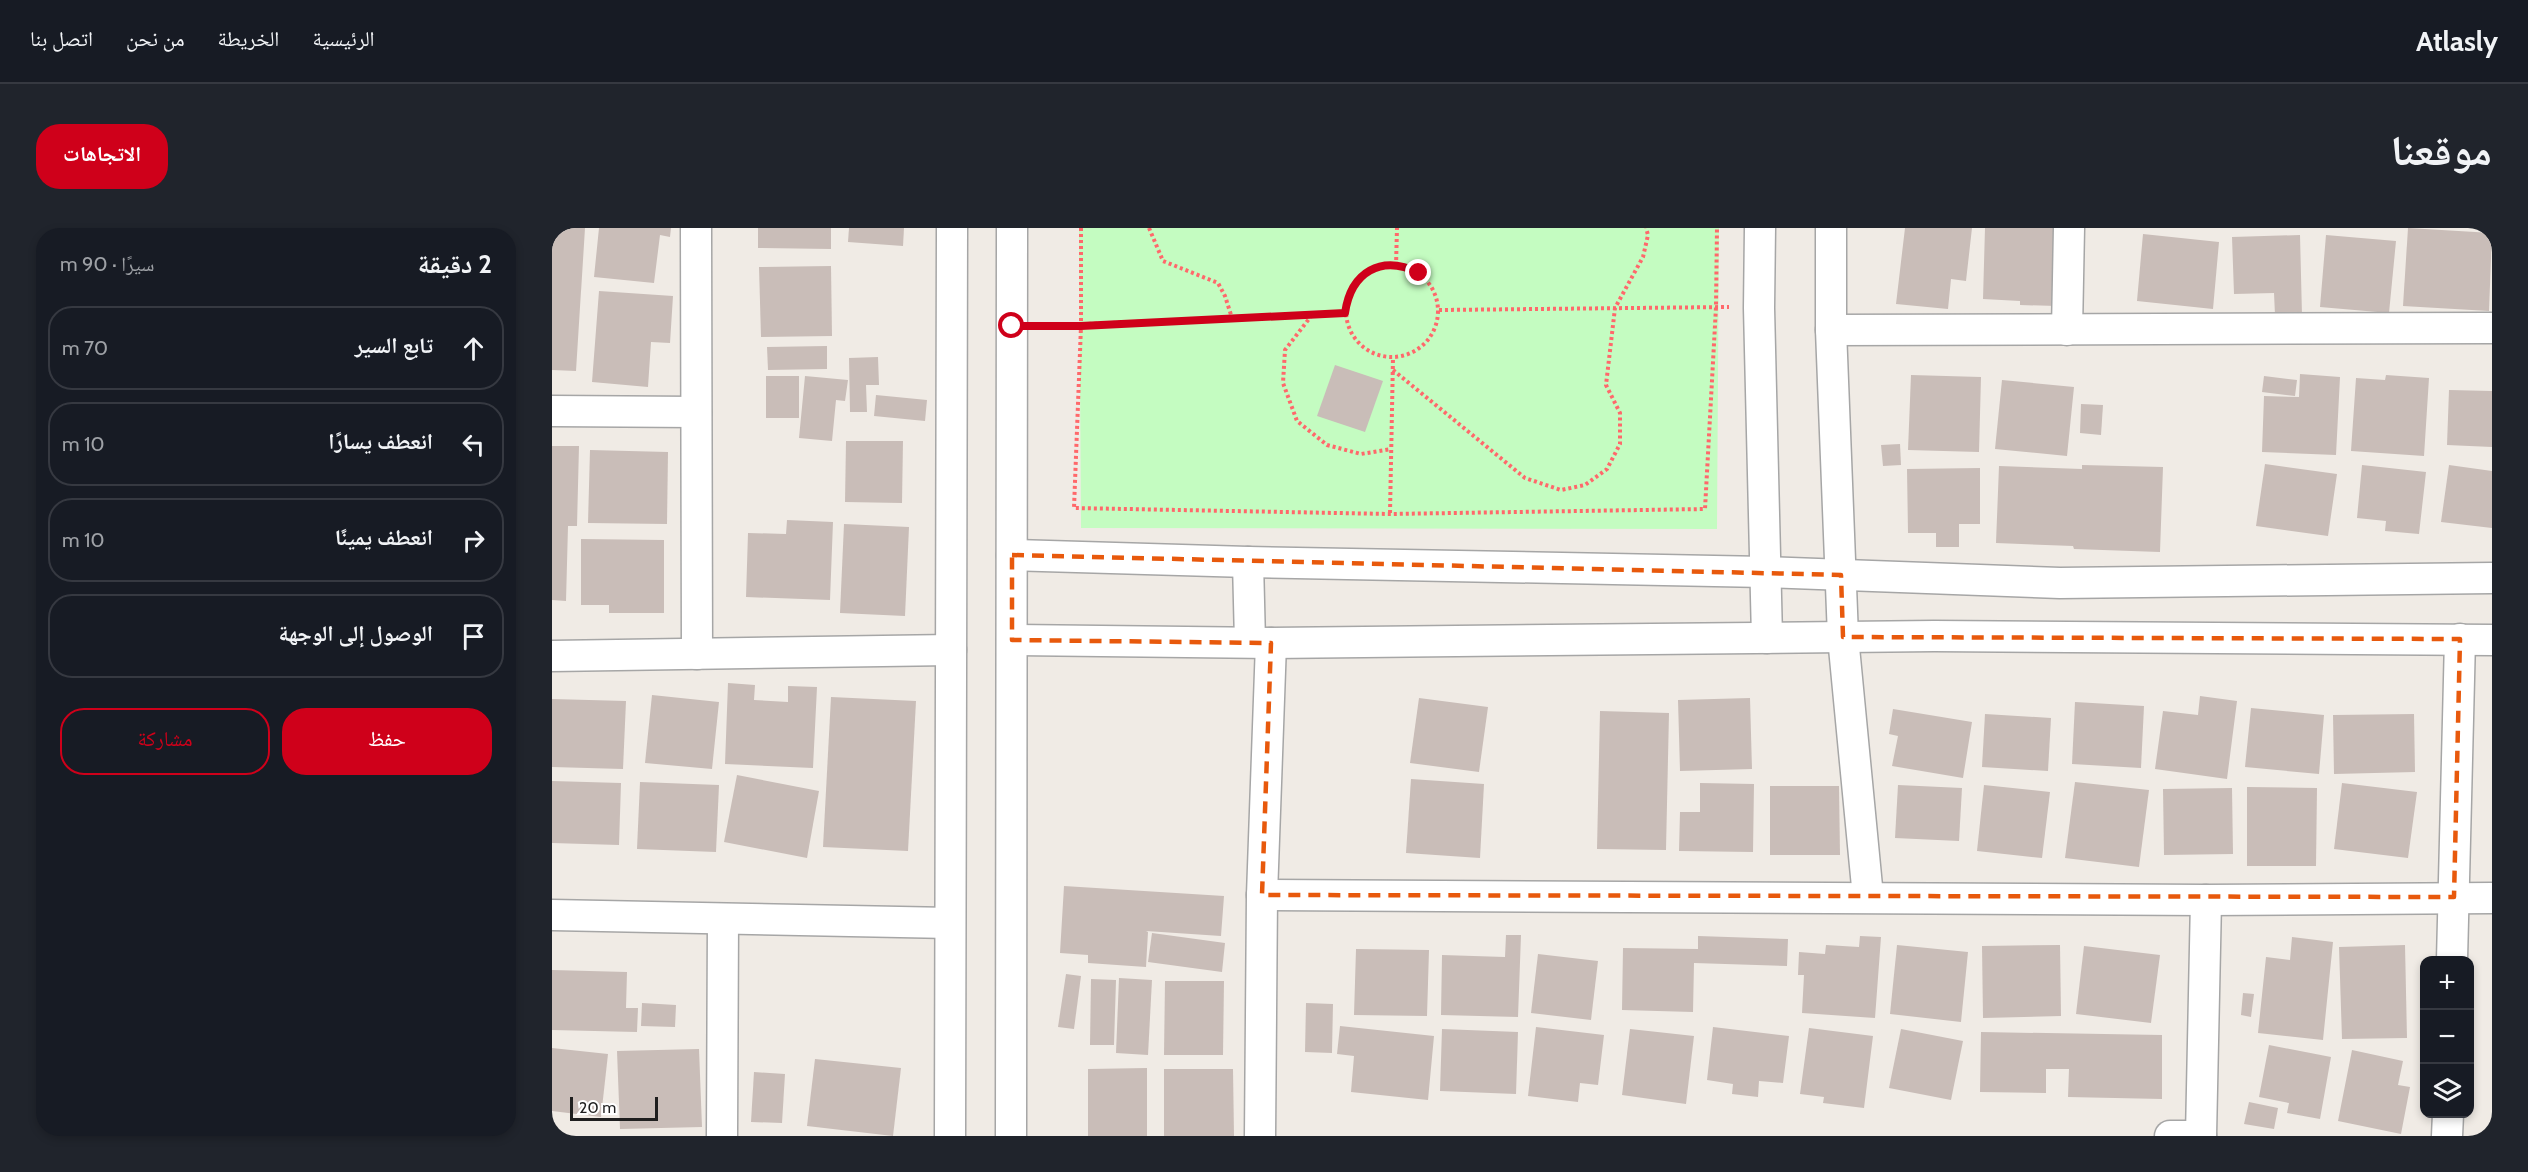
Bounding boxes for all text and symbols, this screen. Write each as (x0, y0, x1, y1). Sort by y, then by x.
text: Atlasly (2416, 24, 2498, 58)
text: اتصل بنا (30, 26, 93, 51)
text: من نحن (126, 26, 185, 51)
text: الخريطة (218, 26, 279, 51)
text: الرئيسية (312, 26, 375, 51)
button: الاتجاهات (36, 124, 168, 189)
text: موقعنا (2391, 124, 2492, 176)
text: 2 دقيقة (418, 248, 492, 280)
text: سيرًا · 90 m (60, 252, 154, 276)
route end (1405, 259, 1431, 285)
route start (998, 312, 1024, 338)
text: تابع السير (355, 332, 433, 359)
icon: ahead (457, 332, 490, 365)
text: 70 m (62, 336, 108, 360)
text: انعطف يسارًا (328, 428, 433, 455)
icon: left (457, 428, 490, 461)
text: 10 m (62, 432, 105, 456)
text: انعطف يمينًا (335, 524, 433, 551)
icon: right (457, 524, 490, 557)
text: 10 m (62, 528, 105, 552)
text: الوصول إلى الوجهة (278, 620, 433, 647)
icon: arrive (457, 620, 490, 653)
button: مشاركة (60, 708, 270, 775)
button: حفظ (282, 708, 492, 775)
map controls (2420, 956, 2474, 1118)
button: + (2420, 956, 2474, 1010)
button: − (2420, 1010, 2474, 1064)
button: layers (2420, 1064, 2474, 1118)
scale bar (570, 1094, 658, 1122)
text: 20 m (579, 1098, 616, 1117)

